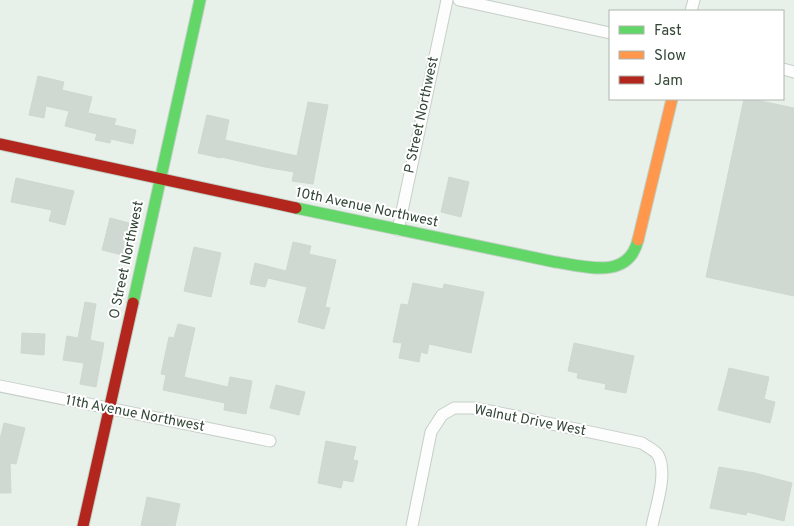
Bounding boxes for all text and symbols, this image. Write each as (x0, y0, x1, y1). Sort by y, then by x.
legend (609, 10, 784, 100)
text: Fast (654, 22, 682, 41)
text: Slow (654, 47, 686, 66)
street label: P Street Northwest (401, 55, 443, 175)
text: Jam (654, 72, 683, 91)
street label: 10th Avenue Northwest (294, 185, 440, 231)
street label: O Street Northwest (106, 199, 148, 321)
street label: 11th Avenue Northwest (64, 392, 206, 436)
street label: Walnut Drive West (473, 402, 587, 440)

